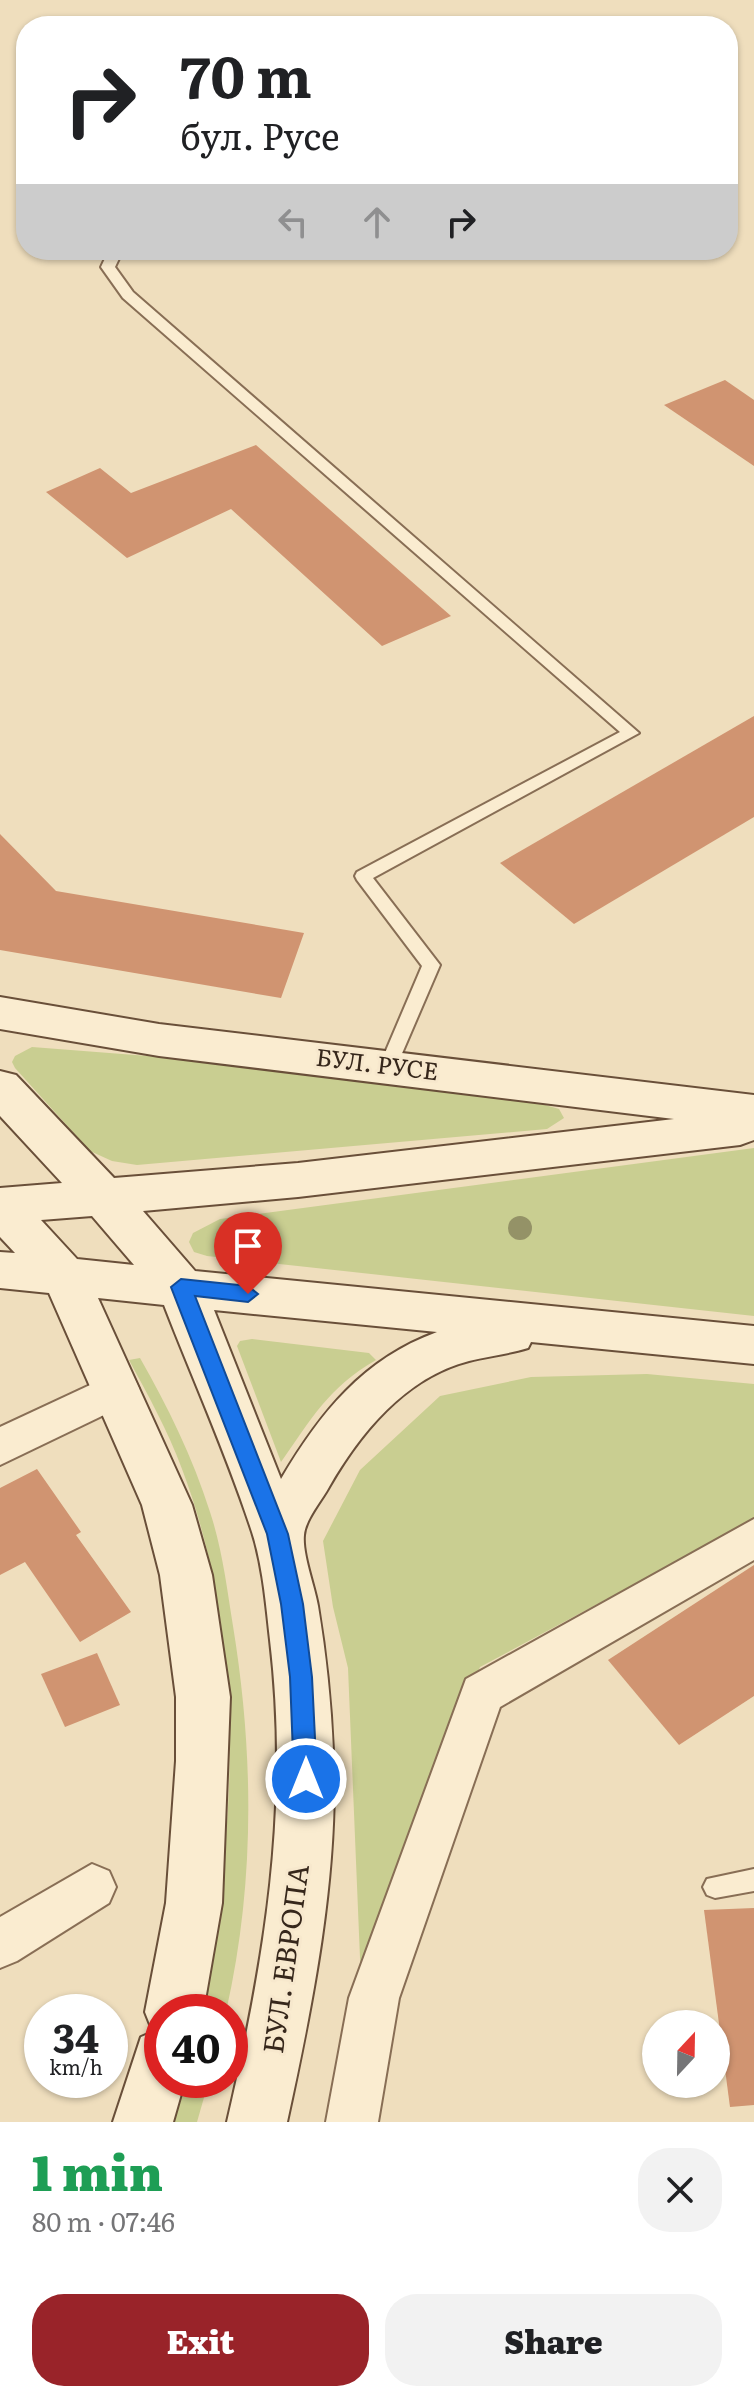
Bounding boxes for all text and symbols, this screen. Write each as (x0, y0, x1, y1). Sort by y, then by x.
text: 70 m (180, 32, 312, 115)
icon: right (48, 48, 152, 152)
text: бул. Русе (180, 108, 340, 161)
icon: left (271, 200, 315, 244)
icon: ahead (355, 200, 399, 244)
icon: right (439, 200, 483, 244)
street label: БУЛ. РУСЕ (314, 1038, 441, 1087)
pin (214, 1212, 282, 1294)
icon: arrive (226, 1224, 270, 1268)
position arrow (264, 1737, 348, 1821)
street label: БУЛ. ЕВРОПА (250, 1861, 318, 2056)
speed limit sign: 40 (144, 1994, 248, 2098)
text: 34 (53, 2006, 99, 2065)
north arrow (642, 2010, 730, 2098)
map controls (642, 2010, 730, 2098)
text: km/h (49, 2051, 103, 2081)
text: 1 min (32, 2135, 163, 2206)
button: close (638, 2148, 722, 2232)
text: 80 m · 07:46 (32, 2201, 175, 2240)
button: Exit (32, 2294, 369, 2386)
button: Share (385, 2294, 722, 2386)

